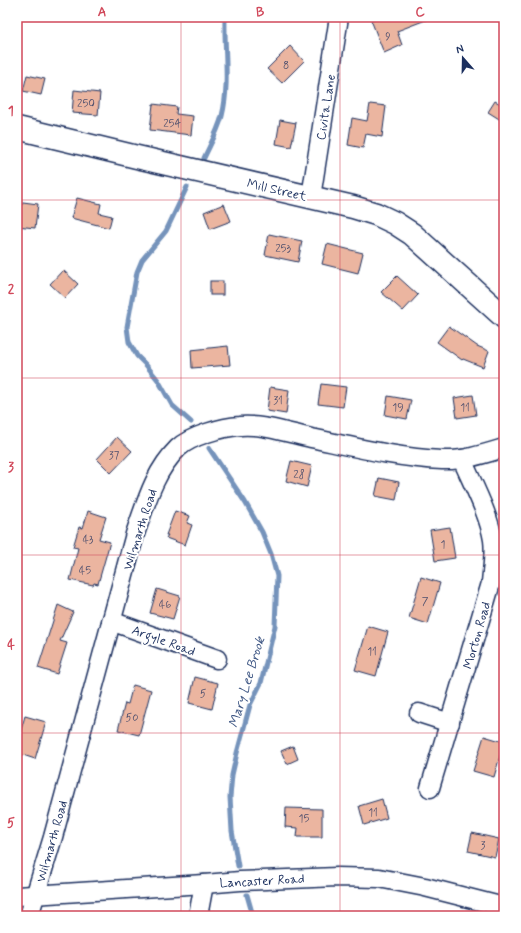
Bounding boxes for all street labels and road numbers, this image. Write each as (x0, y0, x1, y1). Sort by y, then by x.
street label: Civita Lane (313, 73, 340, 141)
street label: Mill Street (245, 175, 309, 206)
street label: Wilmarth Road (119, 487, 162, 572)
street label: Morton Road (460, 600, 495, 671)
street label: Argyle Road (129, 622, 198, 663)
street label: Wilmarth Road (33, 799, 72, 884)
street label: Lancaster Road (219, 871, 305, 892)

